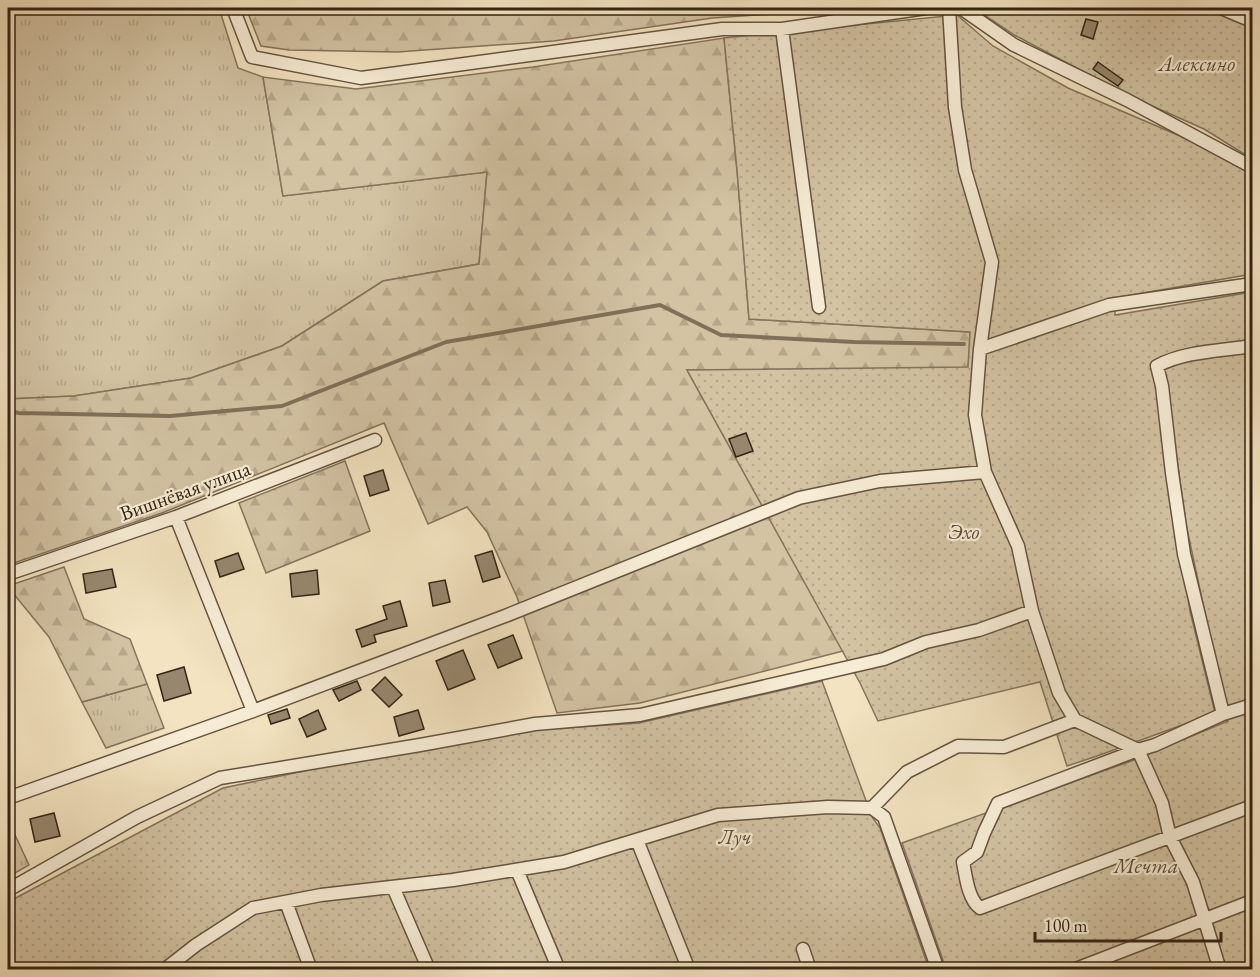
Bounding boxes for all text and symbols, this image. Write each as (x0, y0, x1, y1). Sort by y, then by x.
park label: Алексино (1157, 50, 1235, 77)
street label: Вишнёвая улица (116, 454, 254, 527)
park label: Эхо (949, 518, 979, 545)
park label: Луч (718, 823, 751, 850)
park label: Мечта (1112, 852, 1178, 879)
scale bar (1035, 905, 1221, 943)
text: 100 m (1044, 914, 1088, 937)

